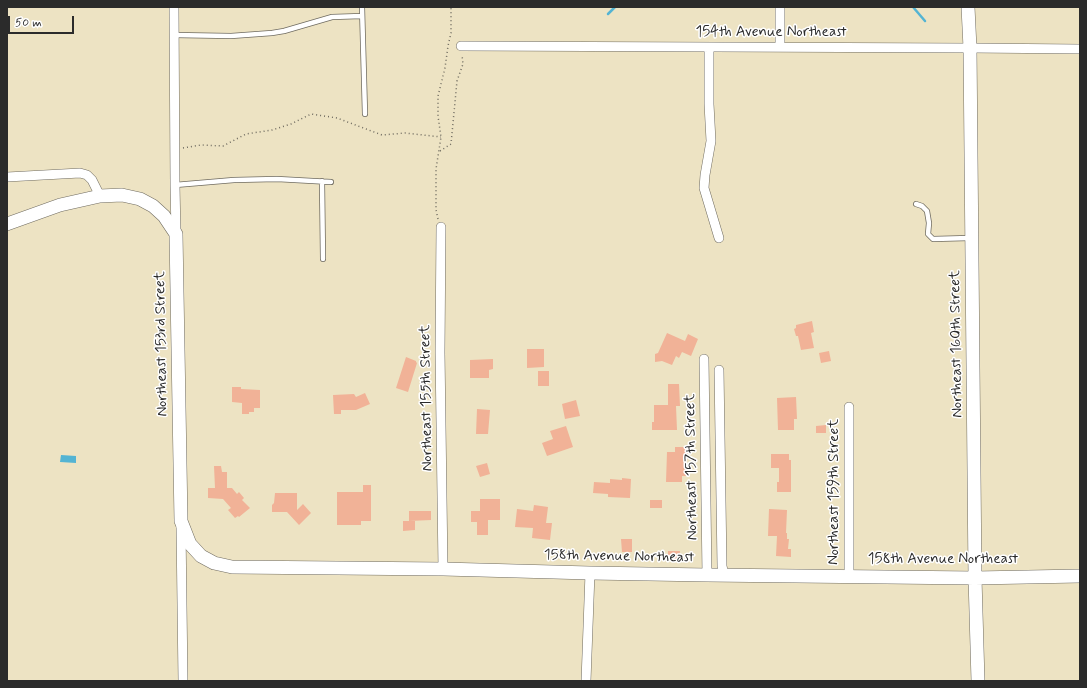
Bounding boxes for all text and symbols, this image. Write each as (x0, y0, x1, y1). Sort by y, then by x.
scale bar (10, 8, 76, 34)
text: 50 m (15, 15, 42, 31)
street label: 154th Avenue Northeast (695, 24, 847, 42)
street label: Northeast 160th Street (947, 270, 967, 418)
street label: Northeast 153rd Street (152, 271, 172, 417)
street label: Northeast 155th Street (417, 325, 437, 471)
street label: Northeast 157th Street (682, 394, 702, 540)
street label: Northeast 159th Street (826, 419, 844, 565)
street label: 158th Avenue Northeast (544, 547, 694, 567)
street label: 158th Avenue Northeast (868, 551, 1018, 569)

